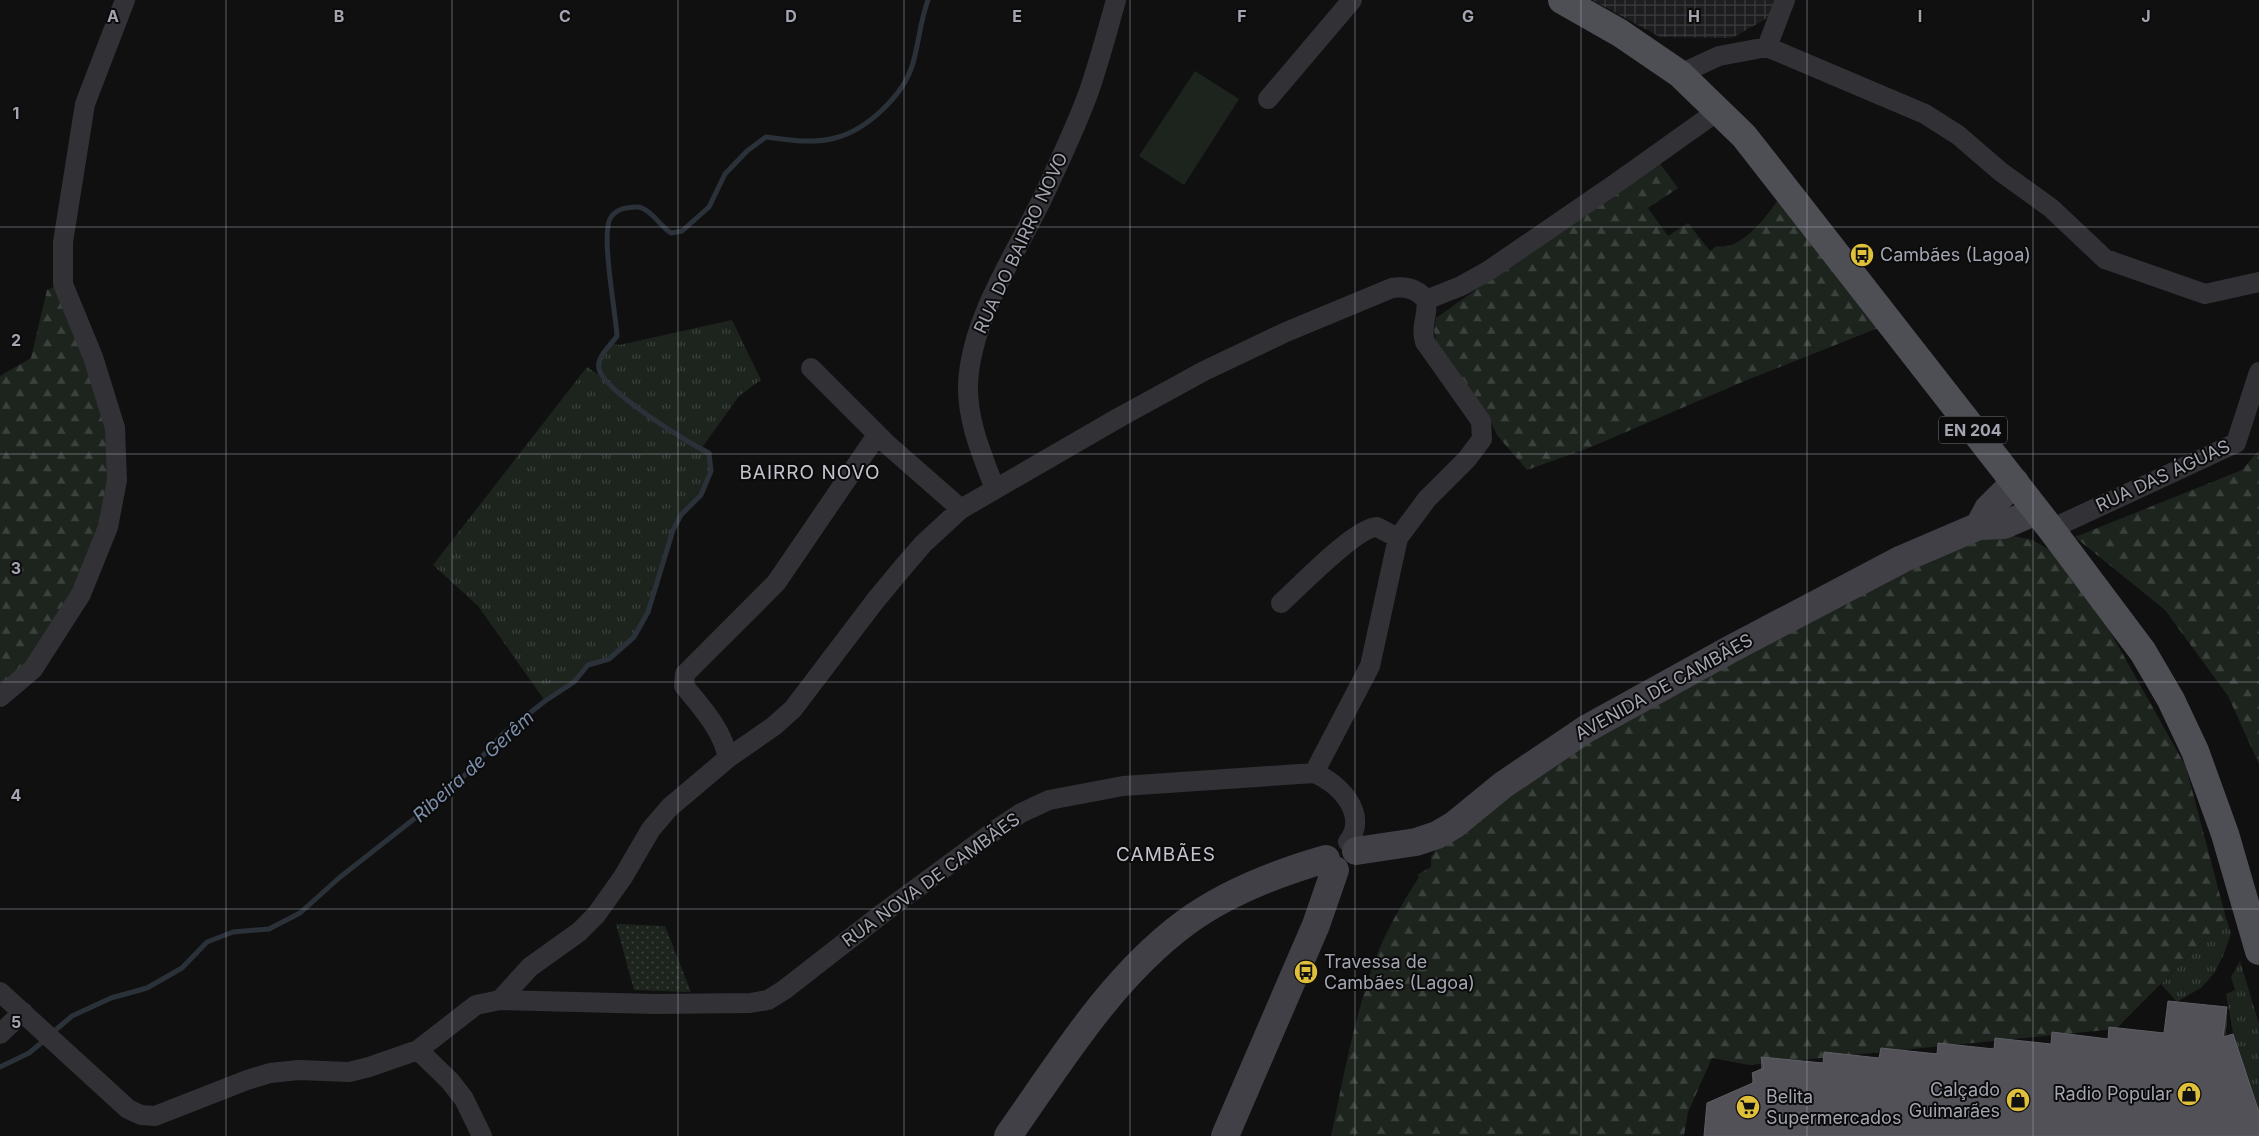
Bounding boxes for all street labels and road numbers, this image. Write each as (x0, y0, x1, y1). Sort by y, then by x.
street label: RUA DO BAIRRO NOVO (969, 149, 1072, 337)
road number: EN 204 (1939, 416, 2007, 444)
street label: RUA DAS ÁGUAS (2092, 434, 2233, 516)
street label: AVENIDA DE CAMBÃES (1571, 628, 1756, 744)
street label: RUA NOVA DE CAMBÃES (837, 807, 1024, 951)

